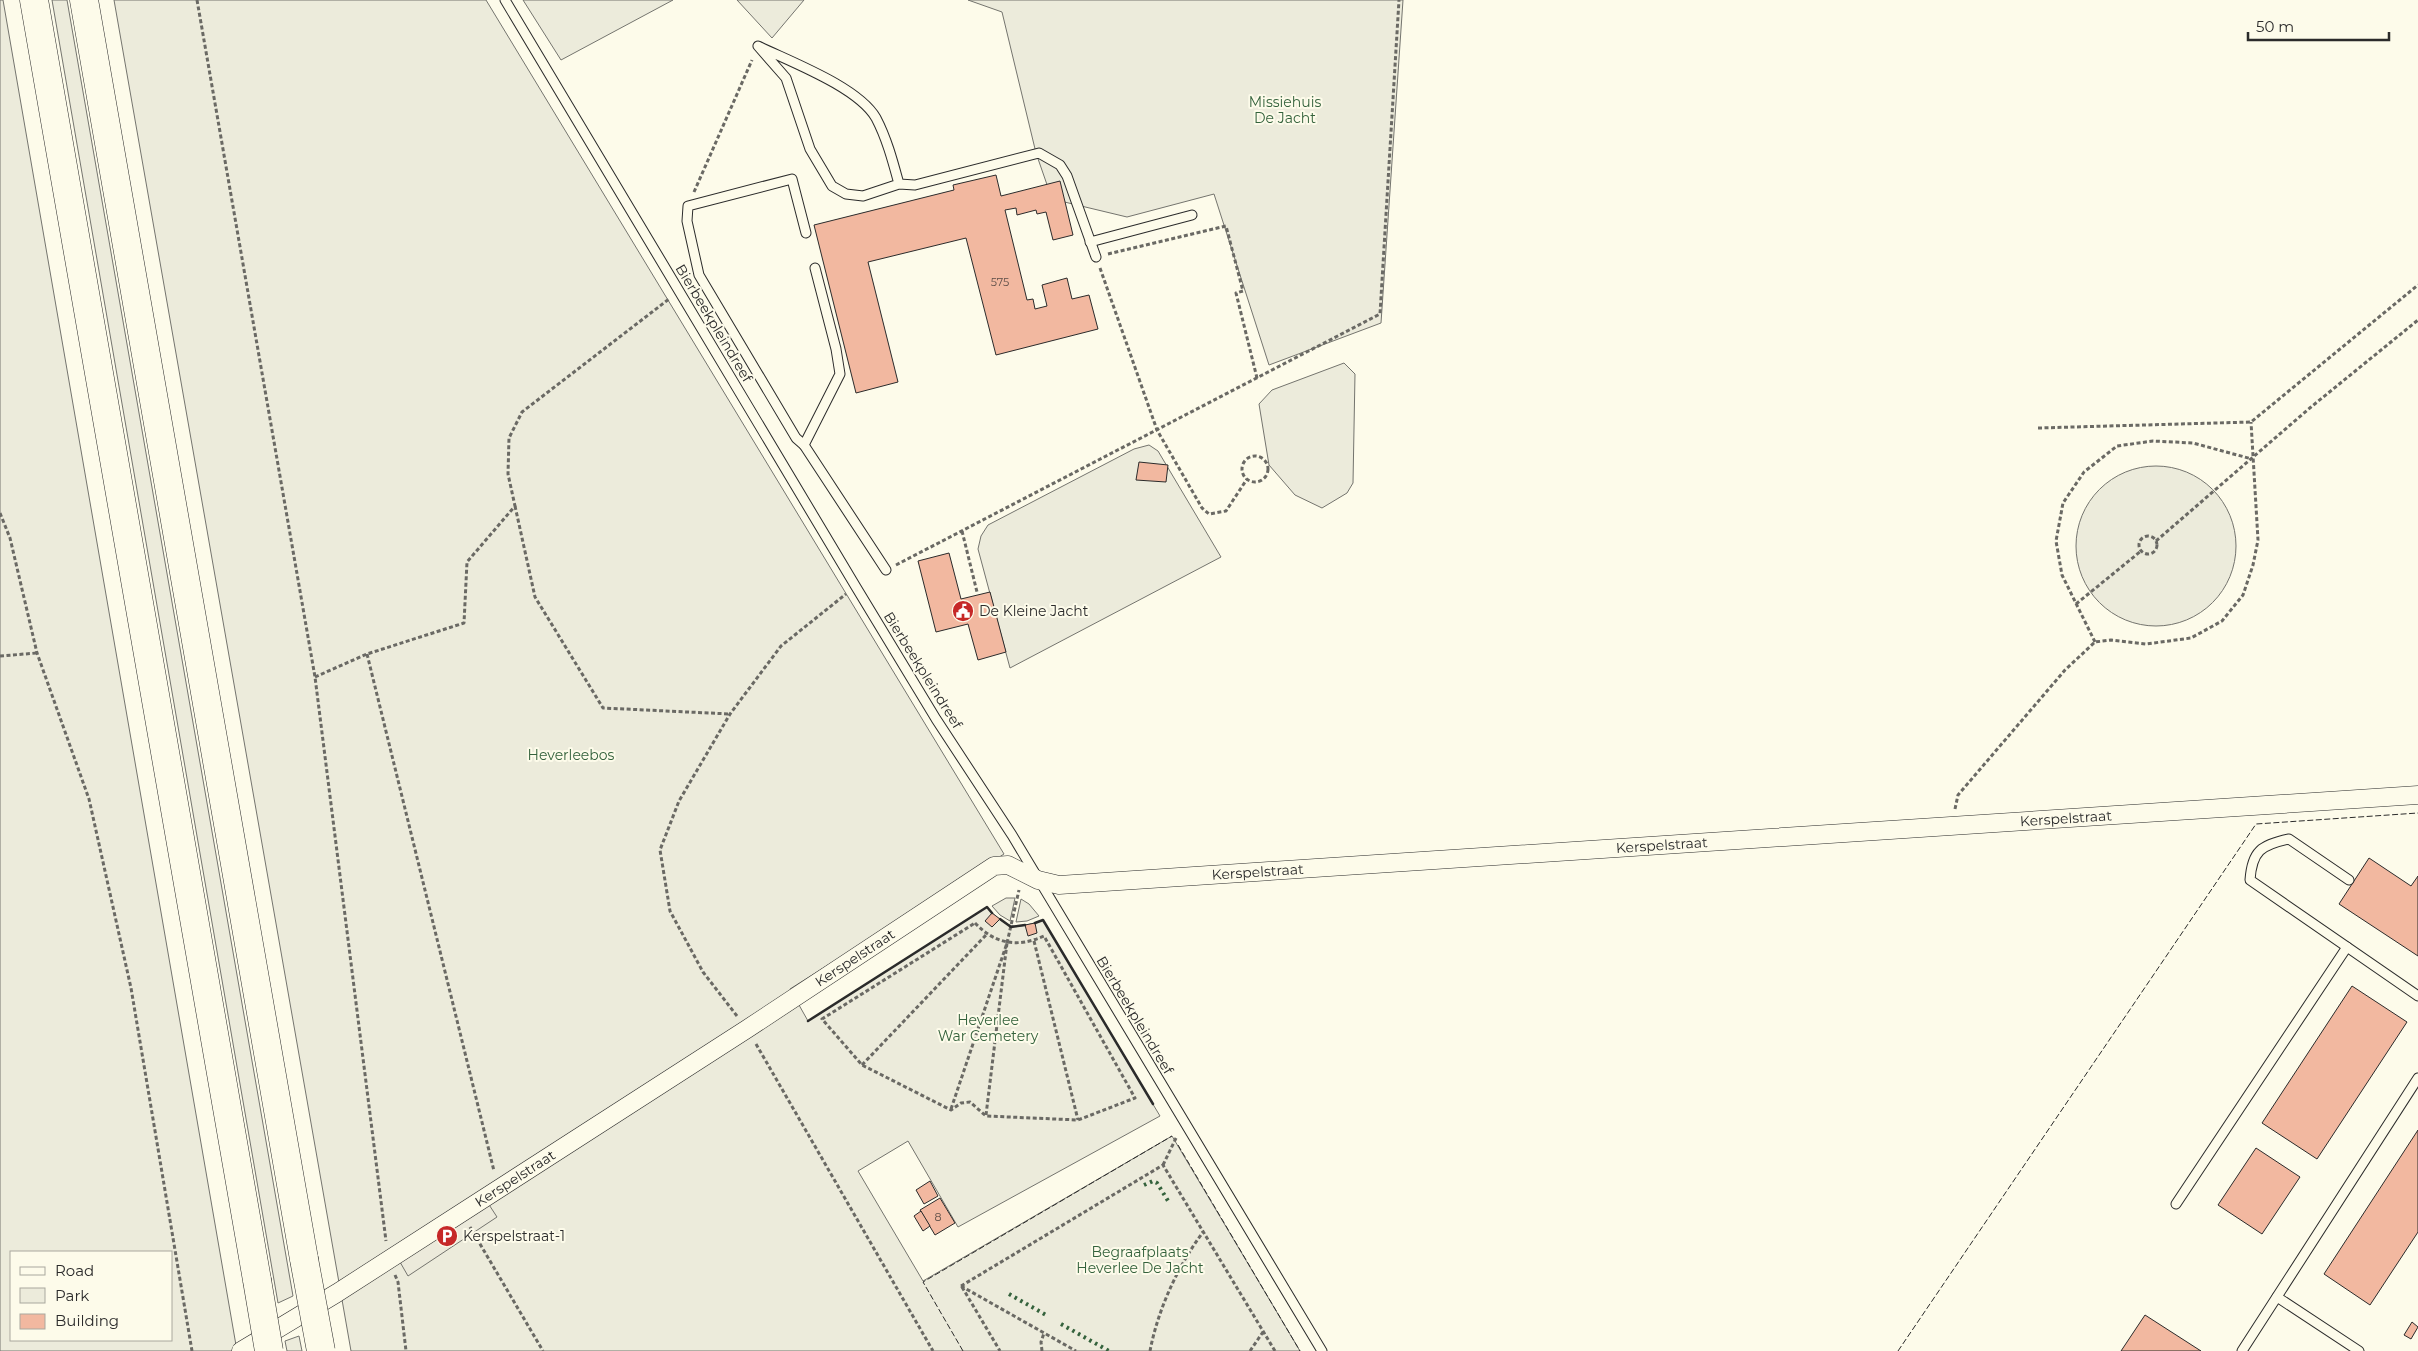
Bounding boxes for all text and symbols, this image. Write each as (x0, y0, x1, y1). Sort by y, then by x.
scale bar (2248, 10, 2389, 42)
text: 50 m (2256, 17, 2294, 36)
park label: Missiehuis De Jacht (1249, 93, 1321, 127)
street label: Bierbeekpleindreef (672, 261, 757, 386)
house number: 575 (991, 275, 1009, 289)
public building icon: De Kleine Jacht (951, 599, 975, 623)
place label: De Kleine Jacht (979, 602, 1089, 620)
street label: Bierbeekpleindreef (880, 608, 967, 733)
park label: Heverleebos (528, 746, 615, 764)
street label: Kerspelstraat (2019, 806, 2113, 830)
street label: Kerspelstraat (1615, 833, 1709, 857)
street label: Kerspelstraat (1211, 860, 1305, 884)
street label: Kerspelstraat (811, 925, 898, 991)
street label: Bierbeekpleindreef (1093, 953, 1178, 1078)
park label: Heverlee War Cemetery (938, 1011, 1039, 1045)
street label: Kerspelstraat (472, 1146, 559, 1211)
house number: 8 (934, 1210, 942, 1224)
parking icon: Kerspelstraat-1 (435, 1224, 459, 1248)
place label: Kerspelstraat-1 (463, 1227, 565, 1245)
park label: Begraafplaats Heverlee De Jacht (1076, 1243, 1204, 1277)
legend (10, 1251, 172, 1341)
text: Road (55, 1261, 94, 1280)
text: Park (55, 1286, 89, 1305)
text: Building (55, 1311, 119, 1330)

